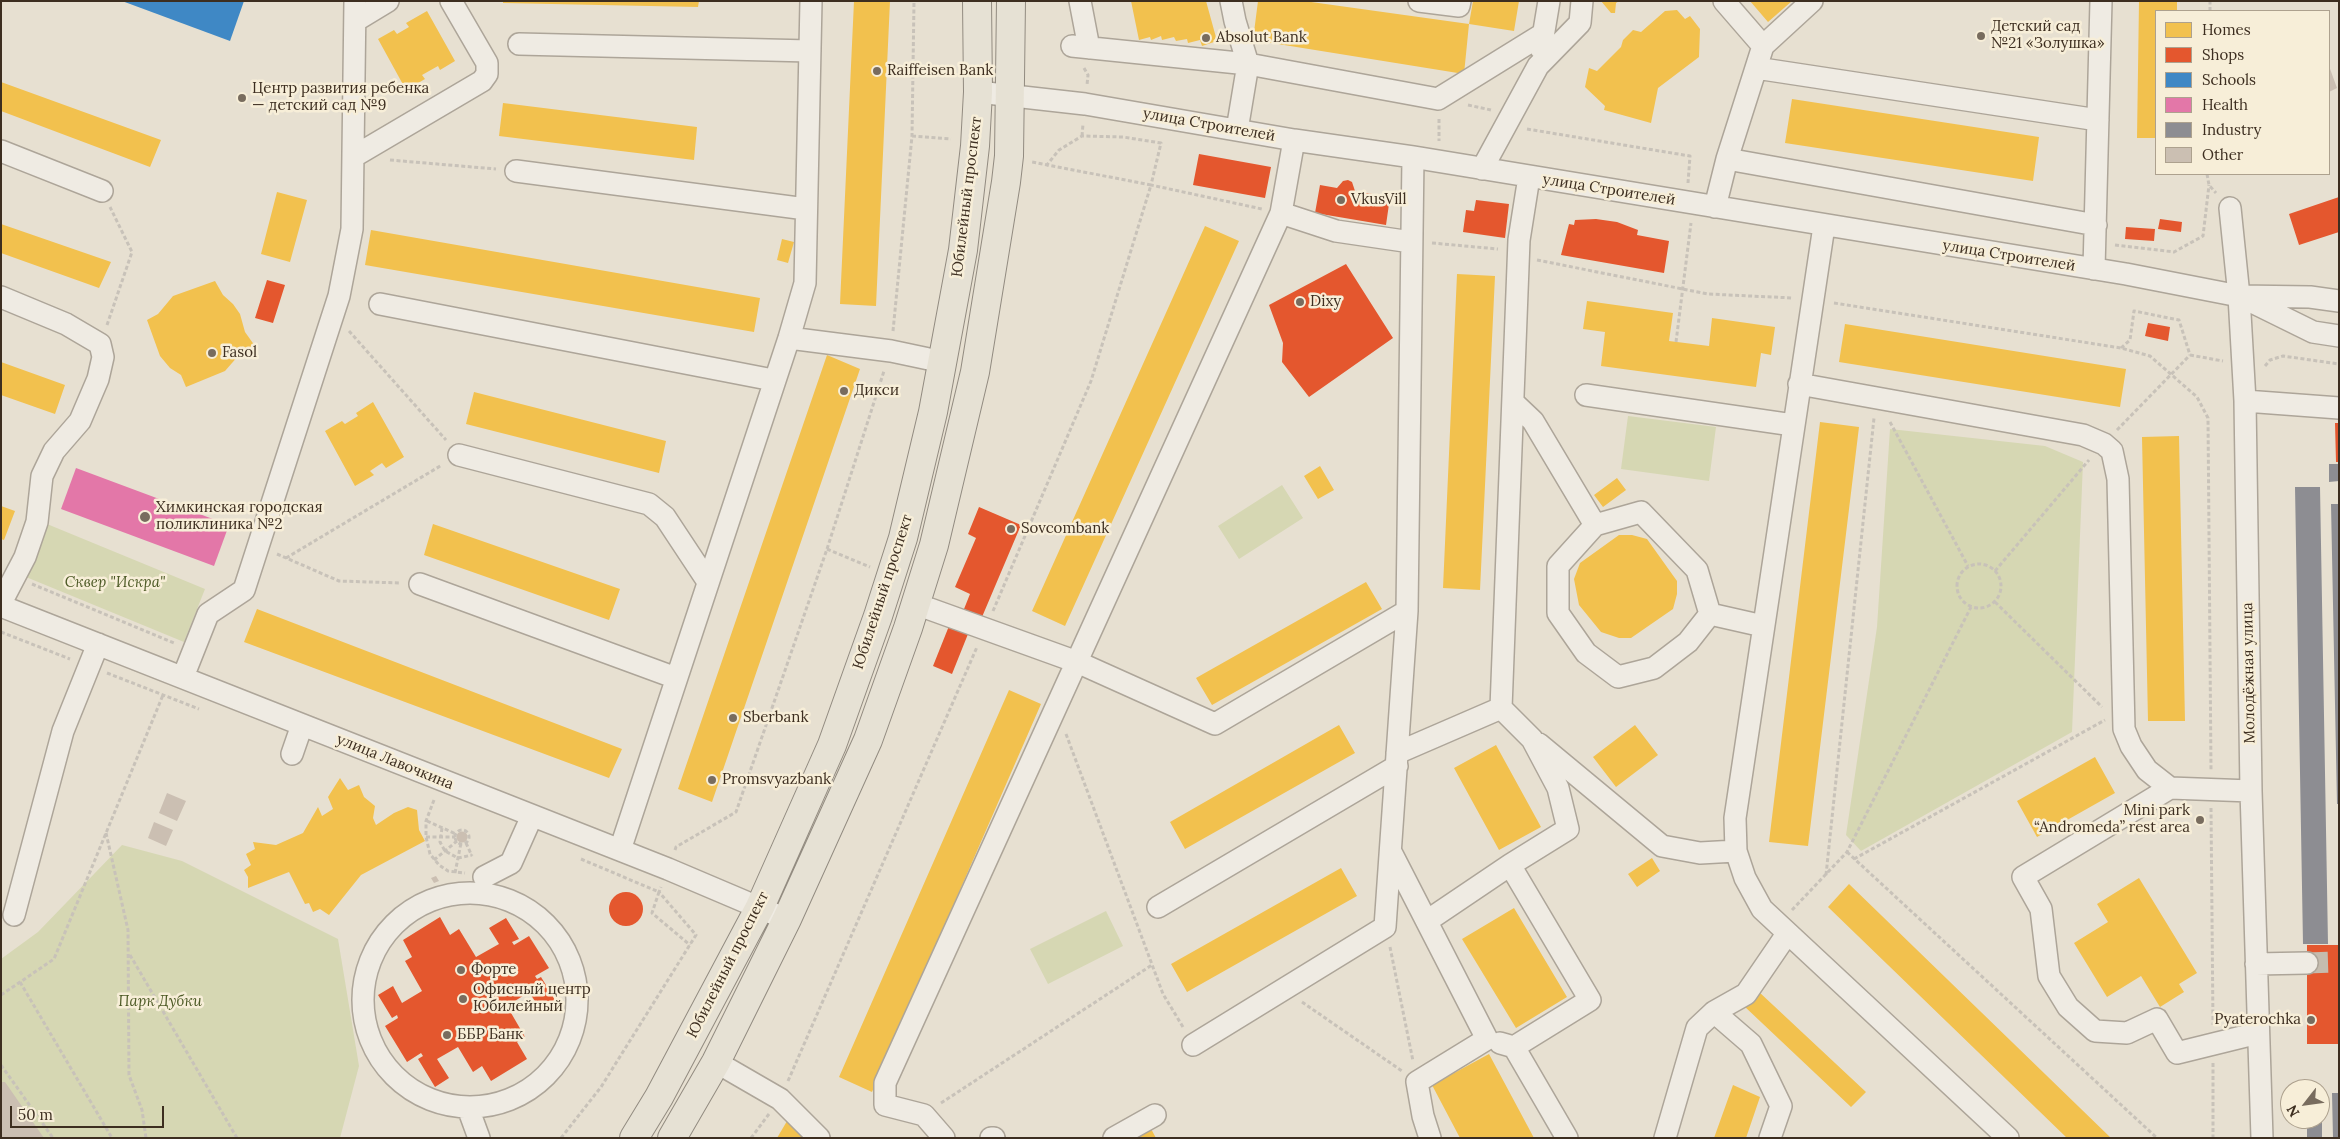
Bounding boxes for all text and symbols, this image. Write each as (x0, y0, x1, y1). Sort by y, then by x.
legend (2155, 10, 2330, 175)
place label: Детский сад №21 «Золушка» (1991, 18, 2105, 53)
text: Homes (2202, 20, 2251, 39)
place label: Absolut Bank (1216, 29, 1307, 47)
marker: Детский сад №21 «Золушка» (1975, 30, 1987, 42)
marker: Absolut Bank (1200, 32, 1212, 44)
text: Shops (2202, 45, 2244, 64)
place label: Raiffeisen Bank (887, 62, 993, 80)
marker: Raiffeisen Bank (871, 65, 883, 77)
text: Schools (2202, 70, 2256, 89)
place label: Центр развития ребенка — детский сад №9 (252, 80, 429, 115)
marker: Центр развития ребенка — детский сад №9 (236, 92, 248, 104)
text: Health (2202, 95, 2248, 114)
street label: улица Строителей (1141, 104, 1277, 146)
street label: Юбилейный проспект (948, 116, 986, 278)
text: Industry (2202, 120, 2261, 139)
text: Other (2202, 145, 2243, 164)
street label: улица Строителей (1541, 171, 1677, 209)
place label: VkusVill (1351, 191, 1407, 209)
marker: VkusVill (1335, 194, 1347, 206)
street label: улица Строителей (1941, 237, 2077, 275)
place label: Dixy (1310, 293, 1341, 311)
marker: Dixy (1294, 296, 1306, 308)
place label: Fasol (222, 344, 257, 362)
marker: Fasol (206, 347, 218, 359)
place label: Дикси (854, 382, 899, 400)
marker: Дикси (838, 385, 850, 397)
place label: Химкинская городская поликлиника №2 (156, 499, 323, 534)
marker: Химкинская городская поликлиника №2 (138, 510, 152, 524)
street label: Юбилейный проспект (849, 512, 917, 672)
place label: Sovcombank (1021, 520, 1109, 538)
marker: Sovcombank (1005, 523, 1017, 535)
park label: Сквер "Искра" (65, 574, 165, 592)
street label: Молодёжная улица (2239, 602, 2259, 744)
place label: Sberbank (743, 709, 808, 727)
marker: Sberbank (727, 712, 739, 724)
street label: улица Лавочкина (334, 730, 456, 794)
place label: Promsvyazbank (722, 771, 831, 789)
marker: Promsvyazbank (706, 774, 718, 786)
place label: Mini park “Andromeda” rest area (2034, 802, 2190, 837)
marker: Mini park “Andromeda” rest area (2194, 814, 2206, 826)
street label: Юбилейный проспект (683, 889, 773, 1041)
place label: Форте (471, 961, 516, 979)
marker: Форте (455, 964, 467, 976)
place label: Офисный центр Юбилейный (473, 981, 591, 1016)
park label: Парк Дубки (118, 993, 202, 1011)
marker: Офисный центр Юбилейный (457, 993, 469, 1005)
place label: Pyaterochka (2214, 1011, 2301, 1029)
marker: Pyaterochka (2305, 1014, 2317, 1026)
place label: ББР Банк (457, 1026, 523, 1044)
marker: ББР Банк (441, 1029, 453, 1041)
north arrow (2280, 1079, 2330, 1129)
scale bar (12, 1096, 166, 1128)
text: N (2282, 1102, 2303, 1120)
text: 50 m (18, 1105, 53, 1124)

